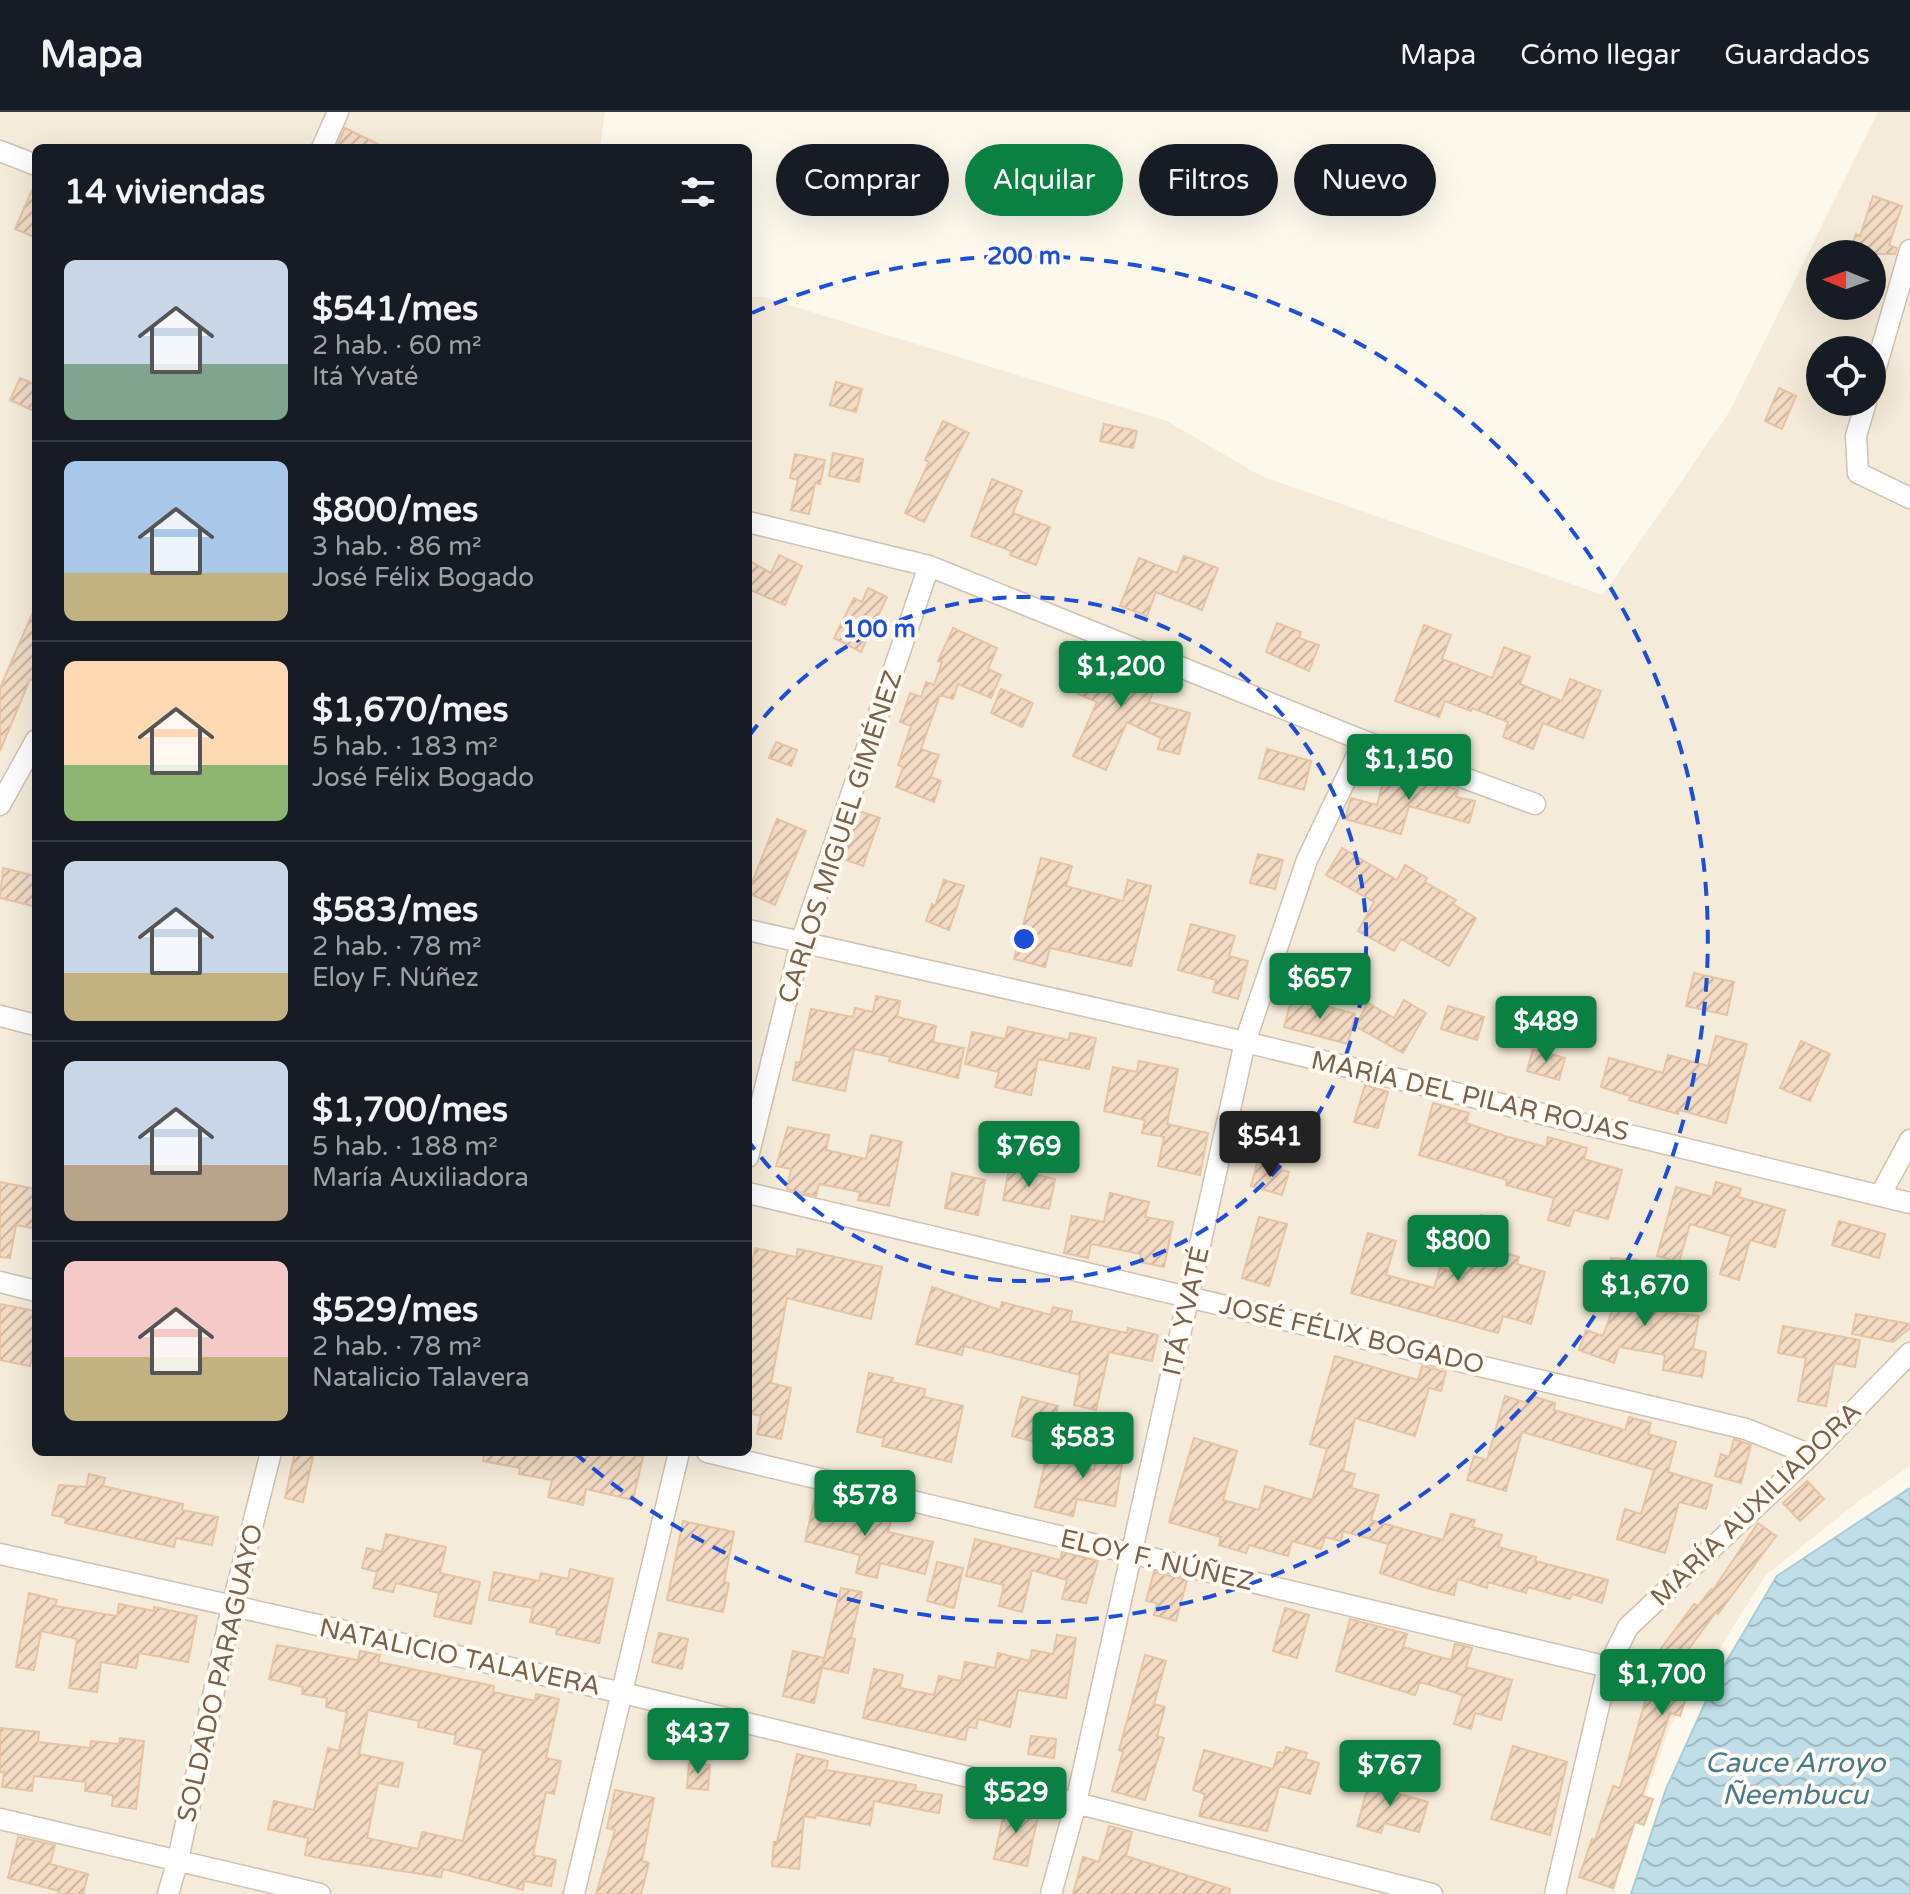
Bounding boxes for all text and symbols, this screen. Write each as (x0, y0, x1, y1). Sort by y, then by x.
text: Mapa (40, 32, 143, 78)
text: Mapa (1400, 38, 1476, 72)
text: Cómo llegar (1520, 38, 1680, 72)
text: Guardados (1724, 38, 1870, 72)
chip: Comprar (776, 144, 949, 216)
chip: Alquilar (965, 144, 1123, 216)
chip: Filtros (1139, 144, 1278, 216)
chip: Nuevo (1294, 144, 1436, 216)
icon: filters (676, 170, 720, 214)
text: 14 viviendas (64, 172, 265, 213)
north arrow (1806, 240, 1886, 320)
map controls (1806, 240, 1886, 416)
text: 200 m (987, 242, 1061, 271)
text: $541/mes (312, 289, 478, 330)
icon: home (128, 292, 224, 388)
text: 2 hab. · 60 m² (312, 330, 482, 361)
button: locate (1806, 336, 1886, 416)
text: Itá Yvaté (312, 361, 419, 392)
text: $800/mes (312, 490, 478, 531)
icon: home (128, 493, 224, 589)
text: 3 hab. · 86 m² (312, 531, 482, 562)
text: José Félix Bogado (312, 562, 534, 593)
text: 100 m (842, 615, 916, 644)
pin: $1,200 (1056, 641, 1186, 709)
text: $1,200 (1077, 651, 1165, 682)
street label: CARLOS MIGUEL GIMÉNEZ (771, 667, 909, 1007)
text: $1,670/mes (312, 690, 509, 731)
icon: home (128, 693, 224, 789)
text: 5 hab. · 183 m² (312, 731, 498, 762)
pin: $1,150 (1344, 734, 1474, 802)
text: $1,150 (1365, 744, 1453, 775)
text: José Félix Bogado (312, 762, 534, 793)
text: $583/mes (312, 890, 478, 931)
icon: home (128, 893, 224, 989)
centre of rings (1010, 925, 1038, 953)
text: 2 hab. · 78 m² (312, 931, 482, 962)
pin: $657 (1273, 953, 1367, 1021)
text: Eloy F. Núñez (312, 962, 479, 993)
text: $657 (1287, 963, 1353, 994)
pin: $489 (1499, 996, 1593, 1064)
text: $489 (1513, 1006, 1579, 1037)
street label: MARÍA DEL PILAR ROJAS (1308, 1044, 1632, 1148)
text: $1,700/mes (312, 1090, 508, 1131)
icon: home (128, 1093, 224, 1189)
pin: $541 (1223, 1111, 1317, 1179)
pin: $769 (982, 1121, 1076, 1189)
text: $541 (1237, 1121, 1303, 1152)
text: 5 hab. · 188 m² (312, 1131, 498, 1162)
text: $769 (996, 1131, 1062, 1162)
text: María Auxiliadora (312, 1162, 529, 1193)
pin: $800 (1411, 1215, 1505, 1283)
text: $800 (1425, 1225, 1491, 1256)
street label: ITÁ YVATÉ (1156, 1243, 1216, 1379)
pin: $1,670 (1580, 1260, 1710, 1328)
text: $1,670 (1601, 1270, 1689, 1301)
street label: JOSÉ FÉLIX BOGADO (1217, 1289, 1487, 1381)
text: $529/mes (312, 1290, 478, 1331)
icon: home (128, 1293, 224, 1389)
text: 2 hab. · 78 m² (312, 1331, 482, 1362)
text: Natalicio Talavera (312, 1362, 530, 1393)
street label: MARÍA AUXILIADORA (1644, 1395, 1868, 1613)
pin: $583 (1036, 1412, 1130, 1480)
text: $583 (1050, 1422, 1116, 1453)
pin: $578 (818, 1470, 912, 1538)
text: $578 (832, 1480, 898, 1511)
street label: SOLDADO PARAGUAYO (171, 1521, 269, 1825)
street label: ELOY F. NÚÑEZ (1057, 1522, 1257, 1597)
street label: NATALICIO TALAVERA (316, 1612, 604, 1702)
pin: $1,700 (1597, 1649, 1727, 1717)
text: $1,700 (1618, 1659, 1706, 1690)
pin: $437 (651, 1708, 745, 1776)
text: $437 (665, 1718, 731, 1749)
pin: $767 (1343, 1740, 1437, 1808)
water label: Cauce Arroyo Ñeembucu (1705, 1746, 1887, 1812)
text: $767 (1357, 1750, 1423, 1781)
pin: $529 (969, 1767, 1063, 1835)
text: $529 (983, 1777, 1049, 1808)

